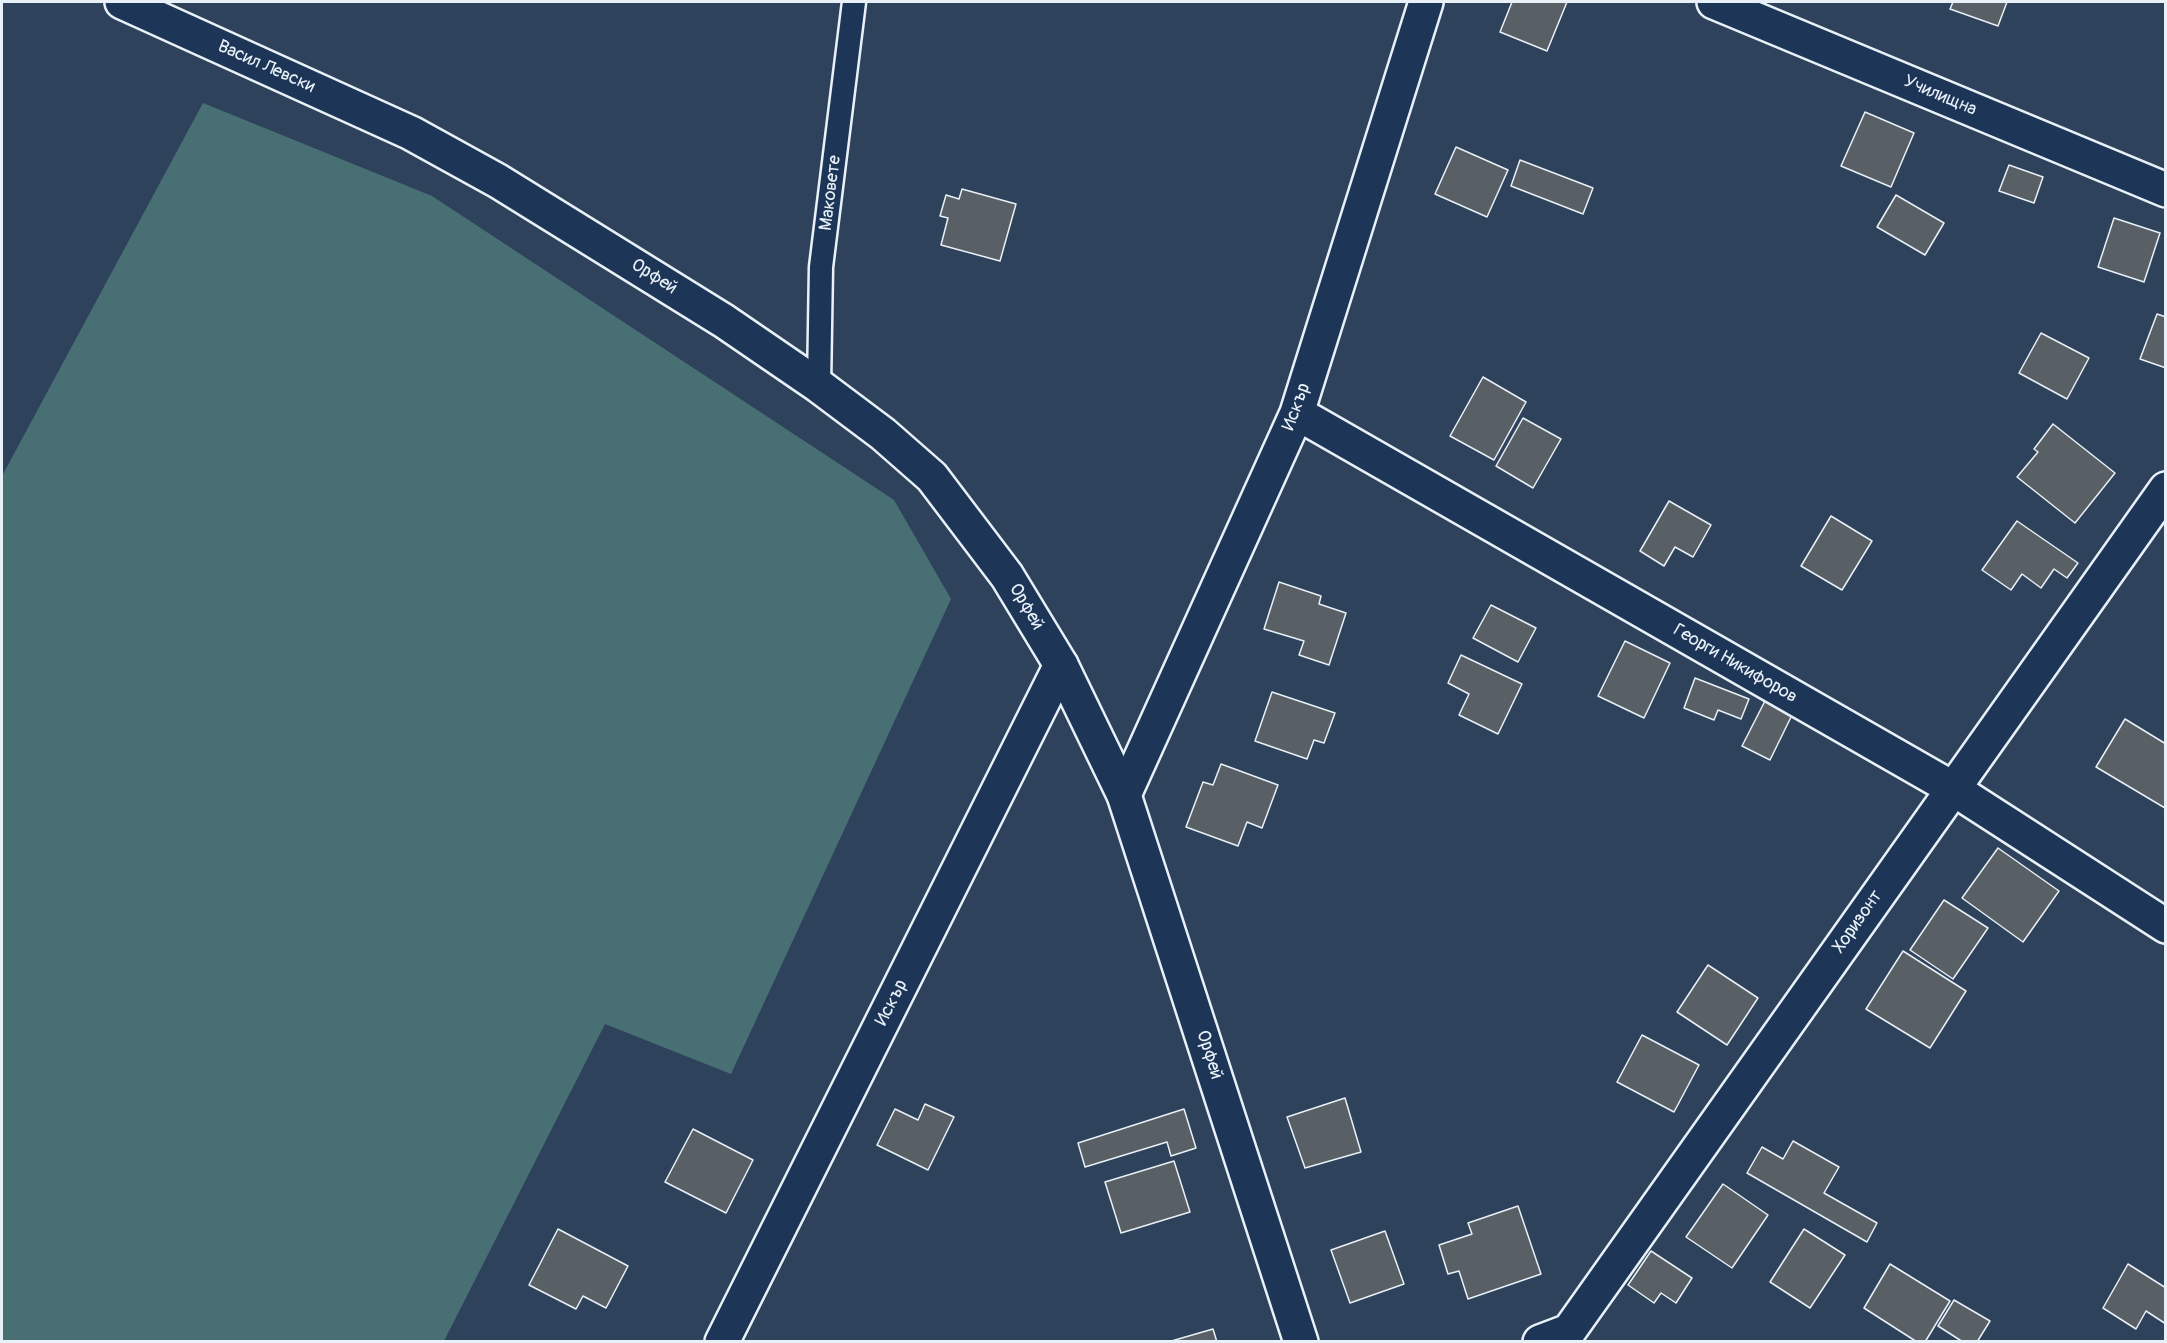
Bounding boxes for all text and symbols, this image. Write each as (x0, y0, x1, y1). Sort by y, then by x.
street label: Васил Левски (214, 36, 318, 98)
street label: Училищна (1900, 71, 1980, 121)
street label: Маковете (816, 154, 846, 232)
street label: Орфей (627, 255, 681, 299)
street label: Искър (1278, 380, 1316, 434)
street label: Орфей (1004, 580, 1048, 634)
street label: Георги Никифоров (1669, 620, 1801, 708)
street label: Хоризонт (1828, 886, 1888, 958)
street label: Искър (871, 976, 913, 1030)
street label: Орфей (1191, 1028, 1227, 1082)

